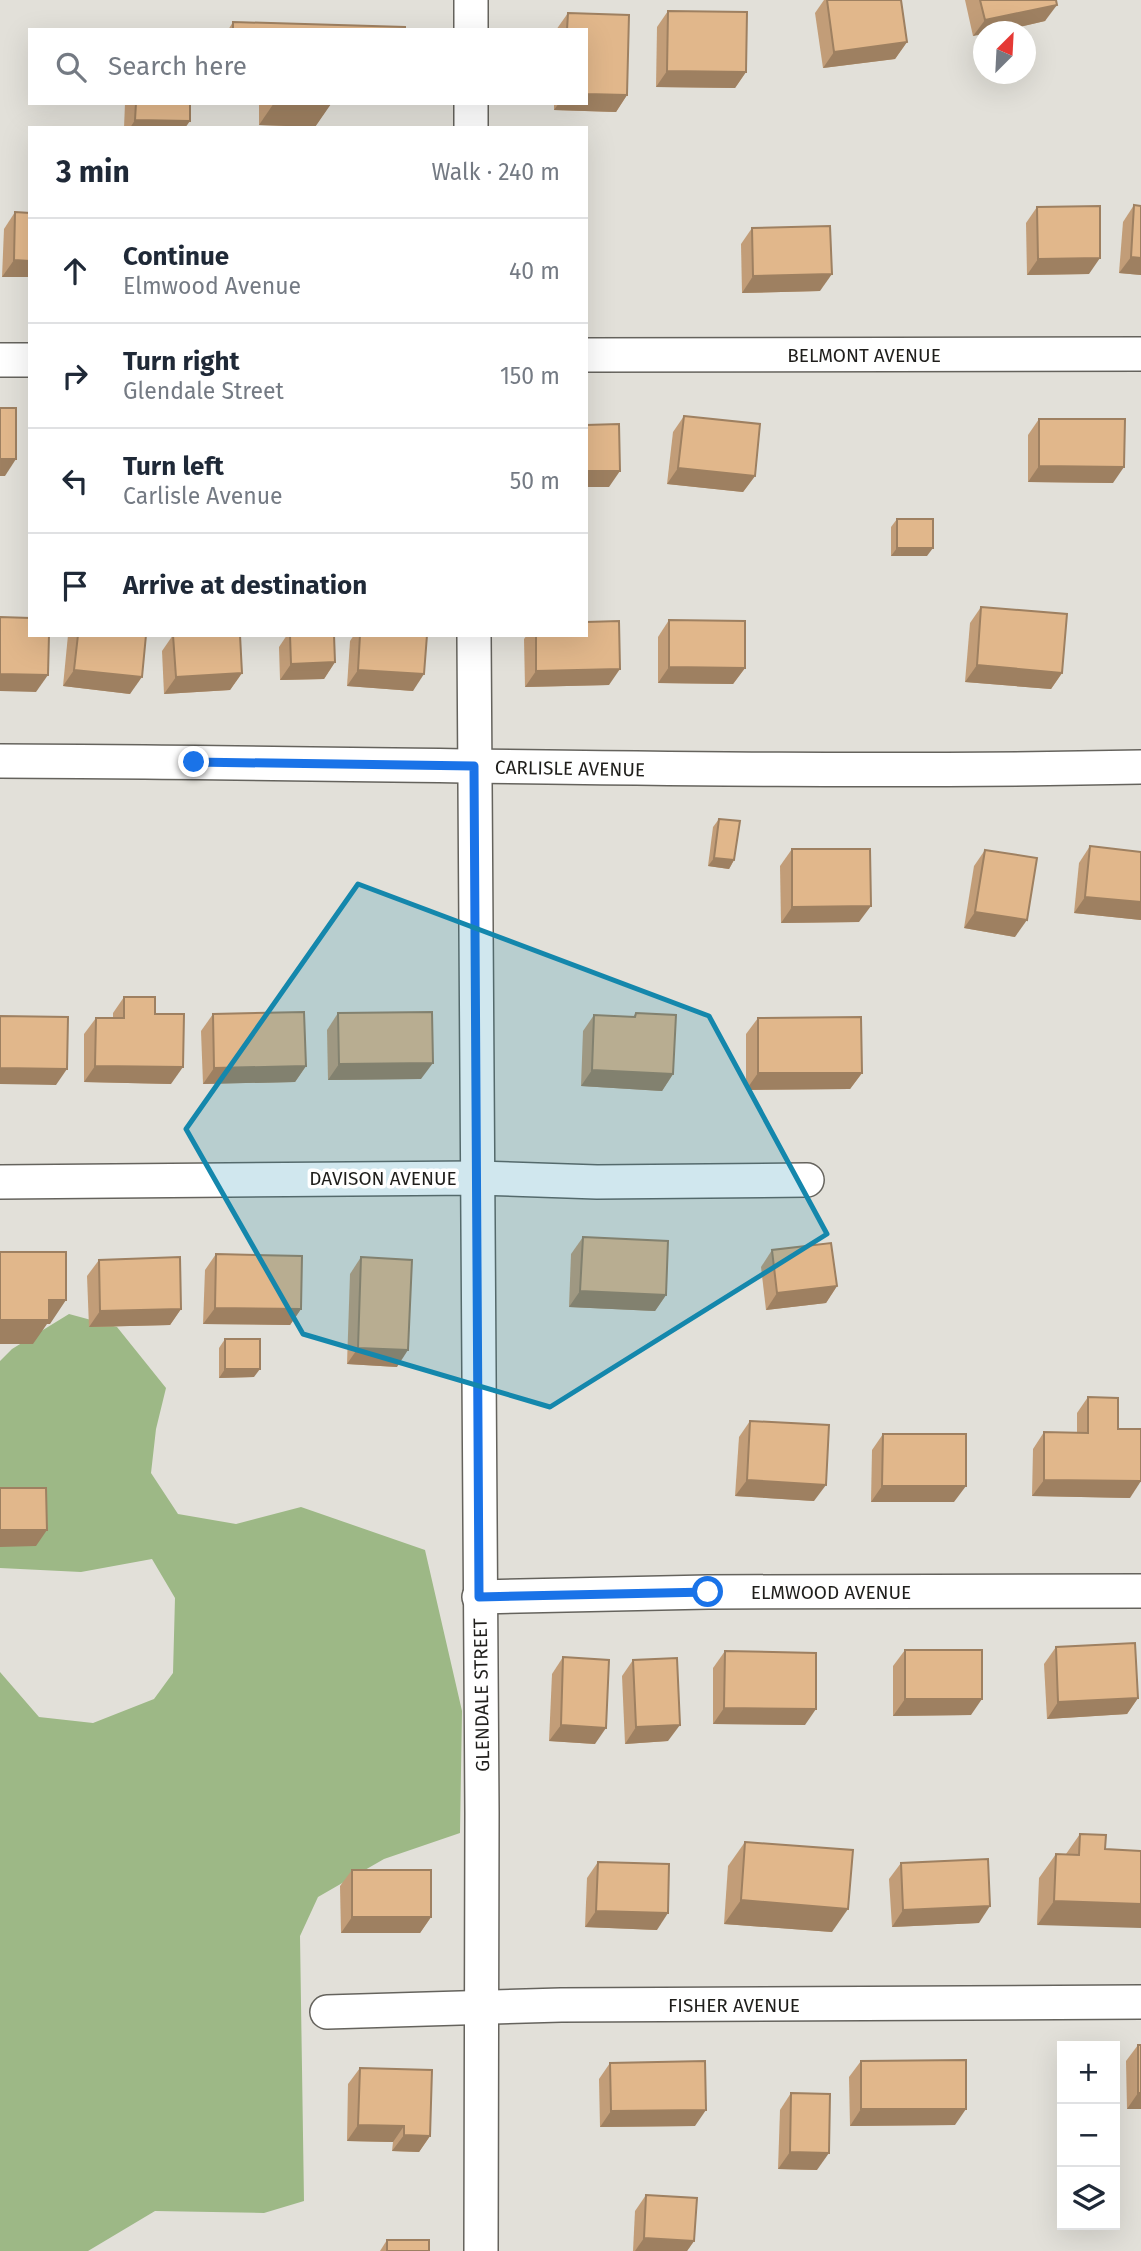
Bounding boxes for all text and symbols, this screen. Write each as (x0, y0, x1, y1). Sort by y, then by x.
north arrow (973, 21, 1036, 84)
search box (28, 28, 588, 105)
icon: search (52, 48, 90, 86)
text: Search here (108, 51, 247, 82)
text: 3 min (56, 154, 130, 190)
text: Walk · 240 m (432, 158, 560, 186)
text: Continue (123, 241, 229, 272)
icon: ahead (56, 252, 94, 290)
text: 40 m (509, 257, 560, 285)
text: Elmwood Avenue (123, 272, 301, 300)
street label: BELMONT AVENUE (787, 344, 941, 367)
text: Turn right (123, 346, 240, 377)
icon: right (56, 357, 94, 395)
text: 150 m (500, 362, 560, 390)
text: Glendale Street (123, 377, 284, 405)
text: Turn left (123, 451, 224, 482)
icon: left (56, 462, 94, 500)
text: 50 m (510, 467, 560, 495)
text: Carlisle Avenue (123, 482, 283, 510)
icon: arrive (56, 567, 94, 605)
text: Arrive at destination (123, 570, 367, 601)
route end (178, 746, 209, 777)
street label: CARLISLE AVENUE (495, 756, 645, 781)
street label: DAVISON AVENUE (309, 1167, 457, 1190)
route start (692, 1576, 723, 1607)
street label: ELMWOOD AVENUE (751, 1581, 911, 1604)
street label: GLENDALE STREET (469, 1618, 494, 1772)
street label: FISHER AVENUE (668, 1994, 800, 2017)
map controls (1057, 2041, 1120, 2230)
button: + (1057, 2041, 1120, 2104)
button: − (1057, 2104, 1120, 2167)
button: layers (1057, 2167, 1120, 2230)

